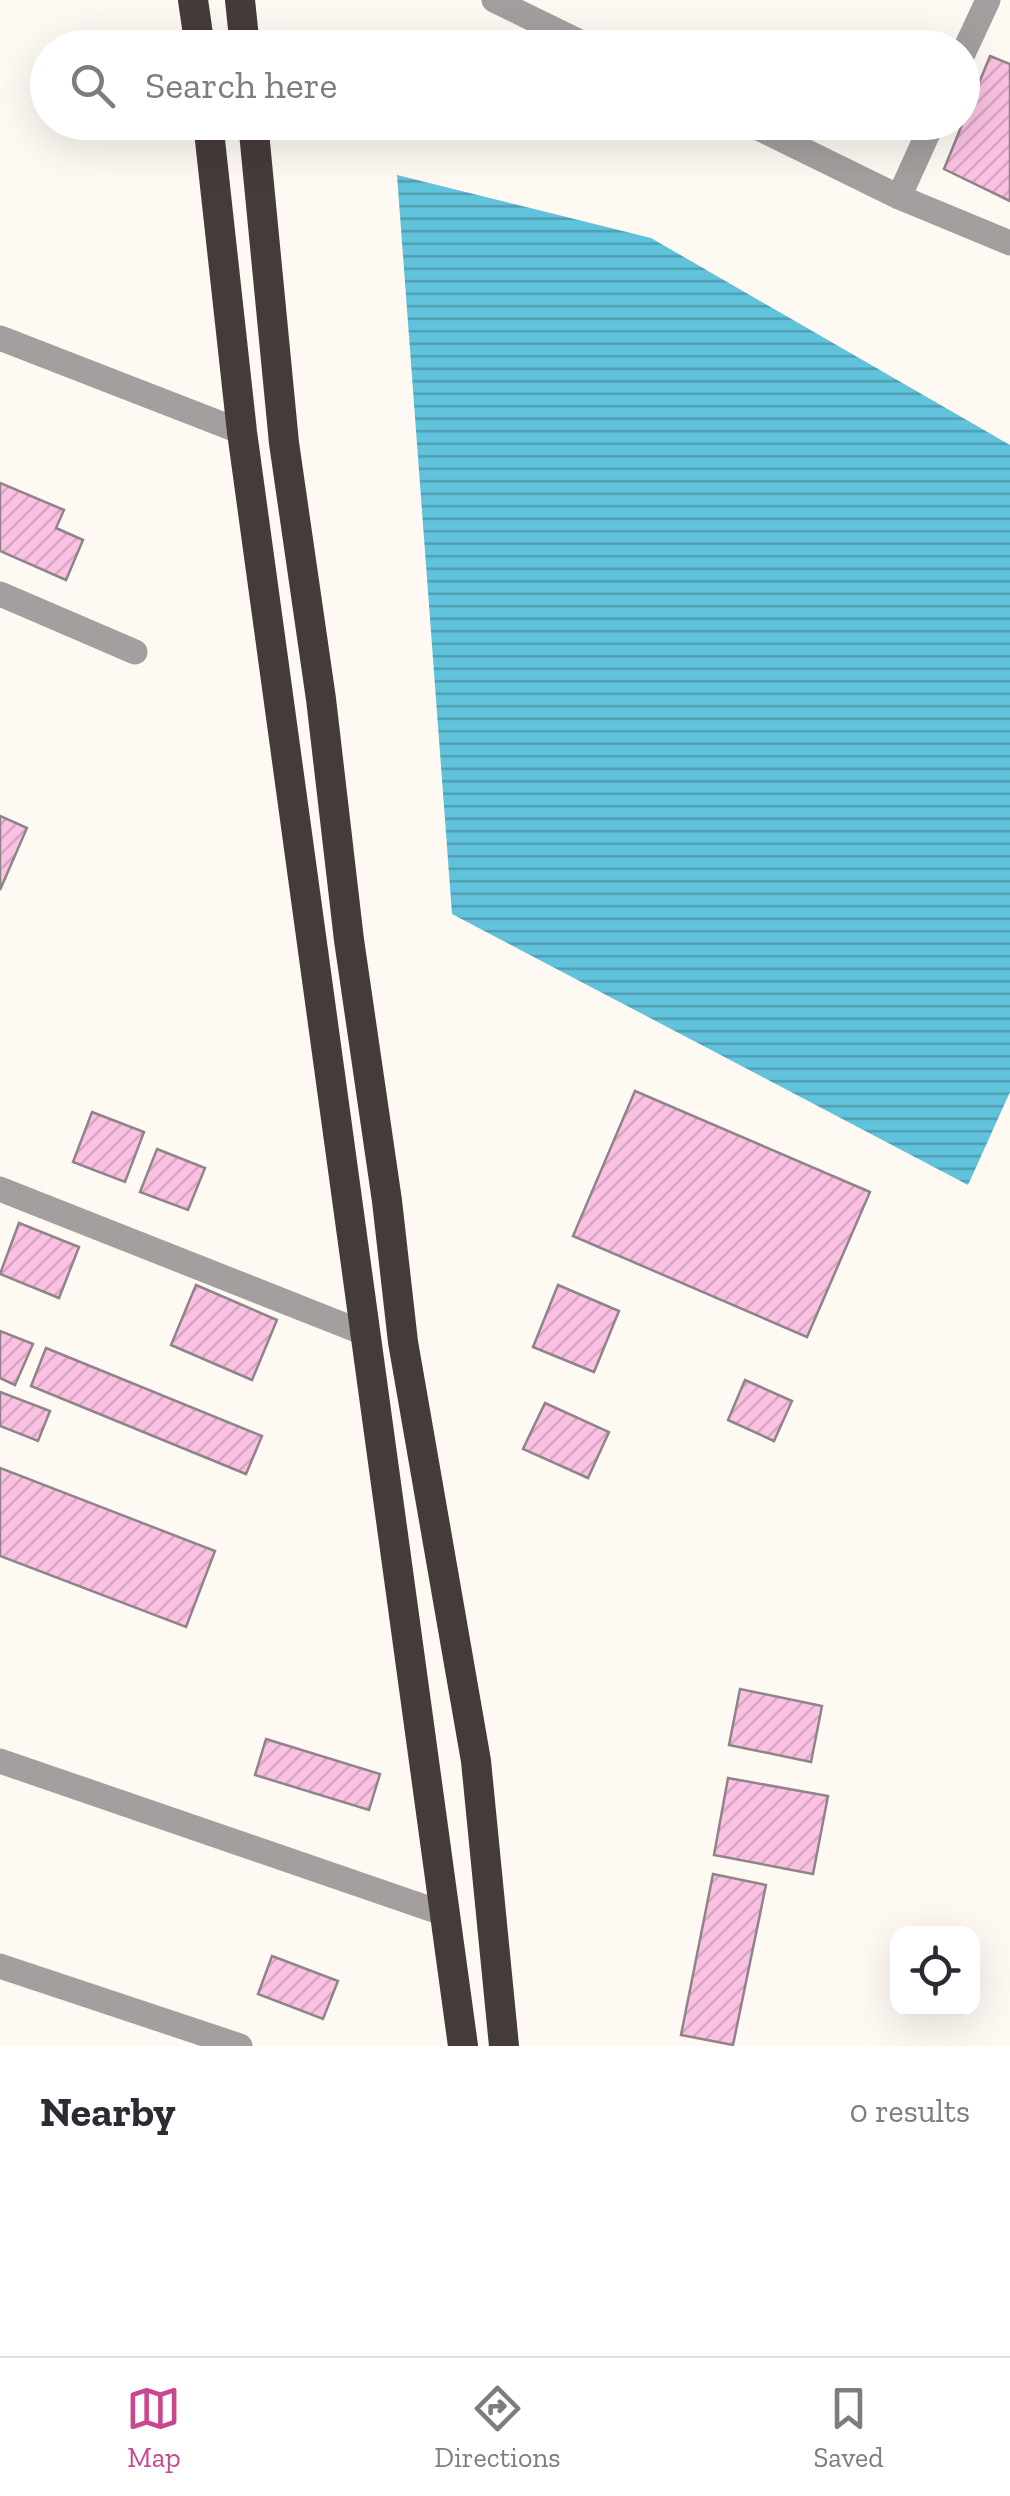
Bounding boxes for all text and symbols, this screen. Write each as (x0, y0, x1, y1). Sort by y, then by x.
search box (30, 30, 980, 140)
icon: search (65, 58, 120, 113)
text: Search here (145, 62, 337, 108)
map controls (890, 1926, 980, 2016)
button: locate (890, 1926, 980, 2016)
text: Nearby (40, 2086, 176, 2137)
text: 0 results (849, 2092, 970, 2130)
tab: Map (126, 2381, 181, 2474)
tab: Directions (434, 2381, 561, 2474)
tab: Saved (813, 2381, 884, 2474)

